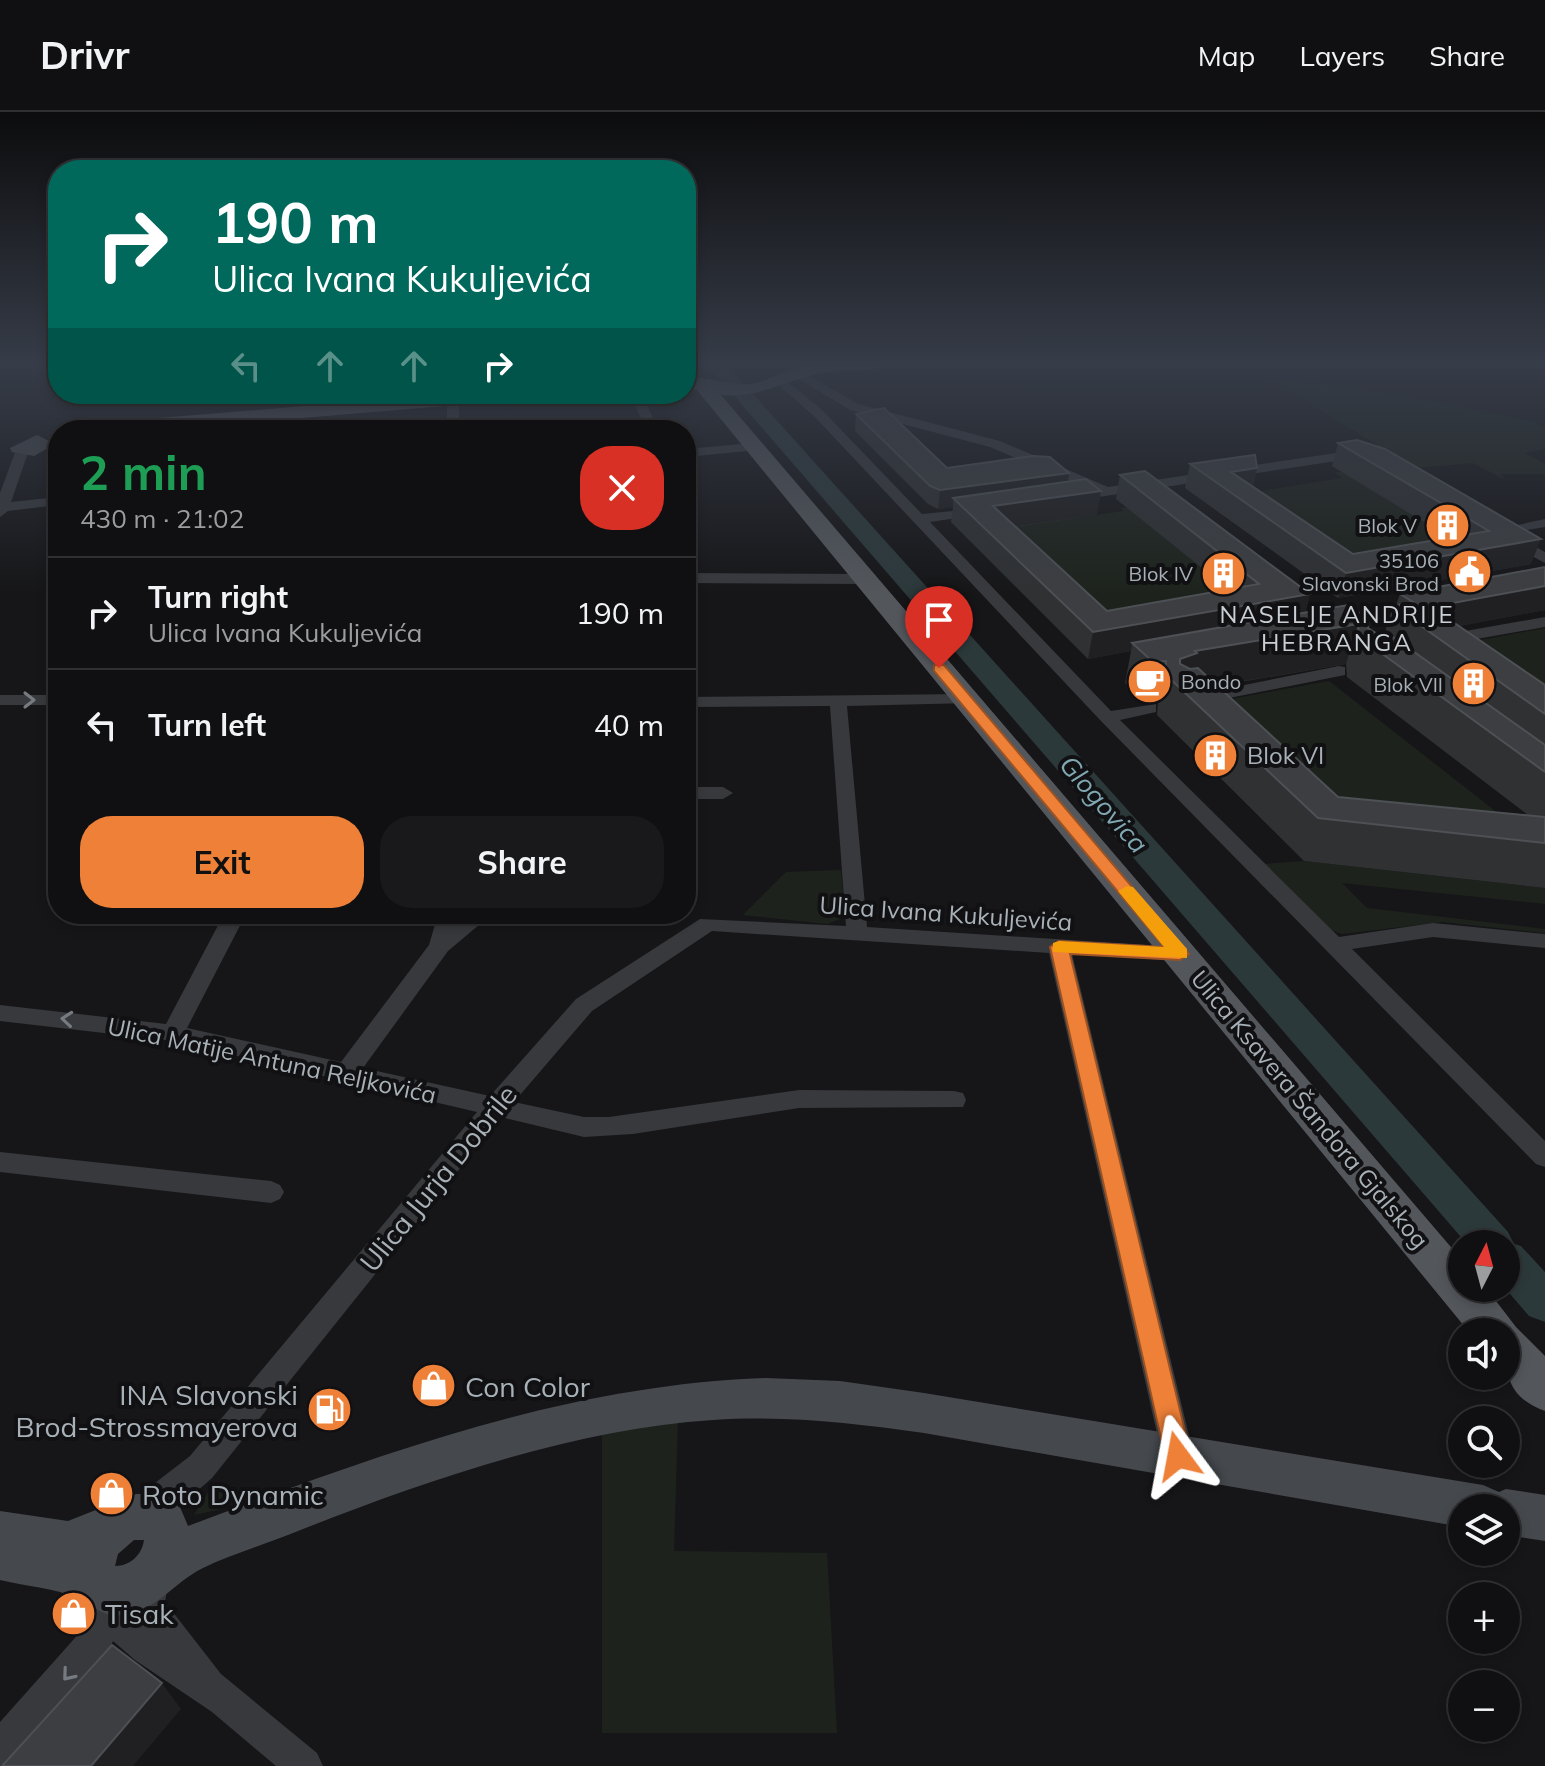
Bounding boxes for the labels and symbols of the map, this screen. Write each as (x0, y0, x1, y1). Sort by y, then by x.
building icon: Blok V (1424, 501, 1472, 549)
place label: Blok V (1358, 513, 1417, 538)
place label: 35106 Slavonski Brod (1302, 548, 1439, 596)
public building icon: 35106 Slavonski Brod (1446, 548, 1494, 596)
building icon: Blok IV (1200, 549, 1248, 597)
place label: Blok IV (1129, 561, 1193, 586)
pin (905, 586, 973, 668)
district label: NASELJE ANDRIJE HEBRANGA (1219, 599, 1455, 657)
cafe icon: Bondo (1126, 657, 1174, 705)
building icon: Blok VII (1450, 660, 1498, 708)
place label: Bondo (1181, 669, 1241, 694)
place label: Blok VII (1373, 672, 1443, 697)
one-way arrow (23, 691, 36, 709)
building icon: Blok VI (1192, 731, 1240, 779)
place label: Blok VI (1247, 740, 1324, 770)
water label: Glogovica (1053, 748, 1155, 860)
street label: Ulica Ivana Kukuljevića (819, 889, 1073, 937)
street label: Ulica Ksavera Šandora Gjalskog (1185, 964, 1435, 1254)
street label: Ulica Matije Antuna Reljkovića (105, 1010, 439, 1110)
one-way arrow (61, 1011, 74, 1028)
street label: Ulica Jurja Dobrile (352, 1077, 524, 1279)
north arrow (1448, 1230, 1520, 1302)
shop icon: Con Color (410, 1362, 458, 1410)
place label: Con Color (465, 1369, 591, 1404)
place label: INA Slavonski Brod-Strossmayerova (16, 1377, 298, 1444)
fuel station icon: INA Slavonski Brod-Strossmayerova (305, 1386, 353, 1434)
position arrow (1136, 1414, 1220, 1498)
shop icon: Roto Dynamic (87, 1470, 135, 1518)
place label: Roto Dynamic (142, 1477, 324, 1512)
shop icon: Tisak (50, 1589, 98, 1637)
place label: Tisak (105, 1596, 174, 1631)
one-way arrow (63, 1666, 78, 1680)

